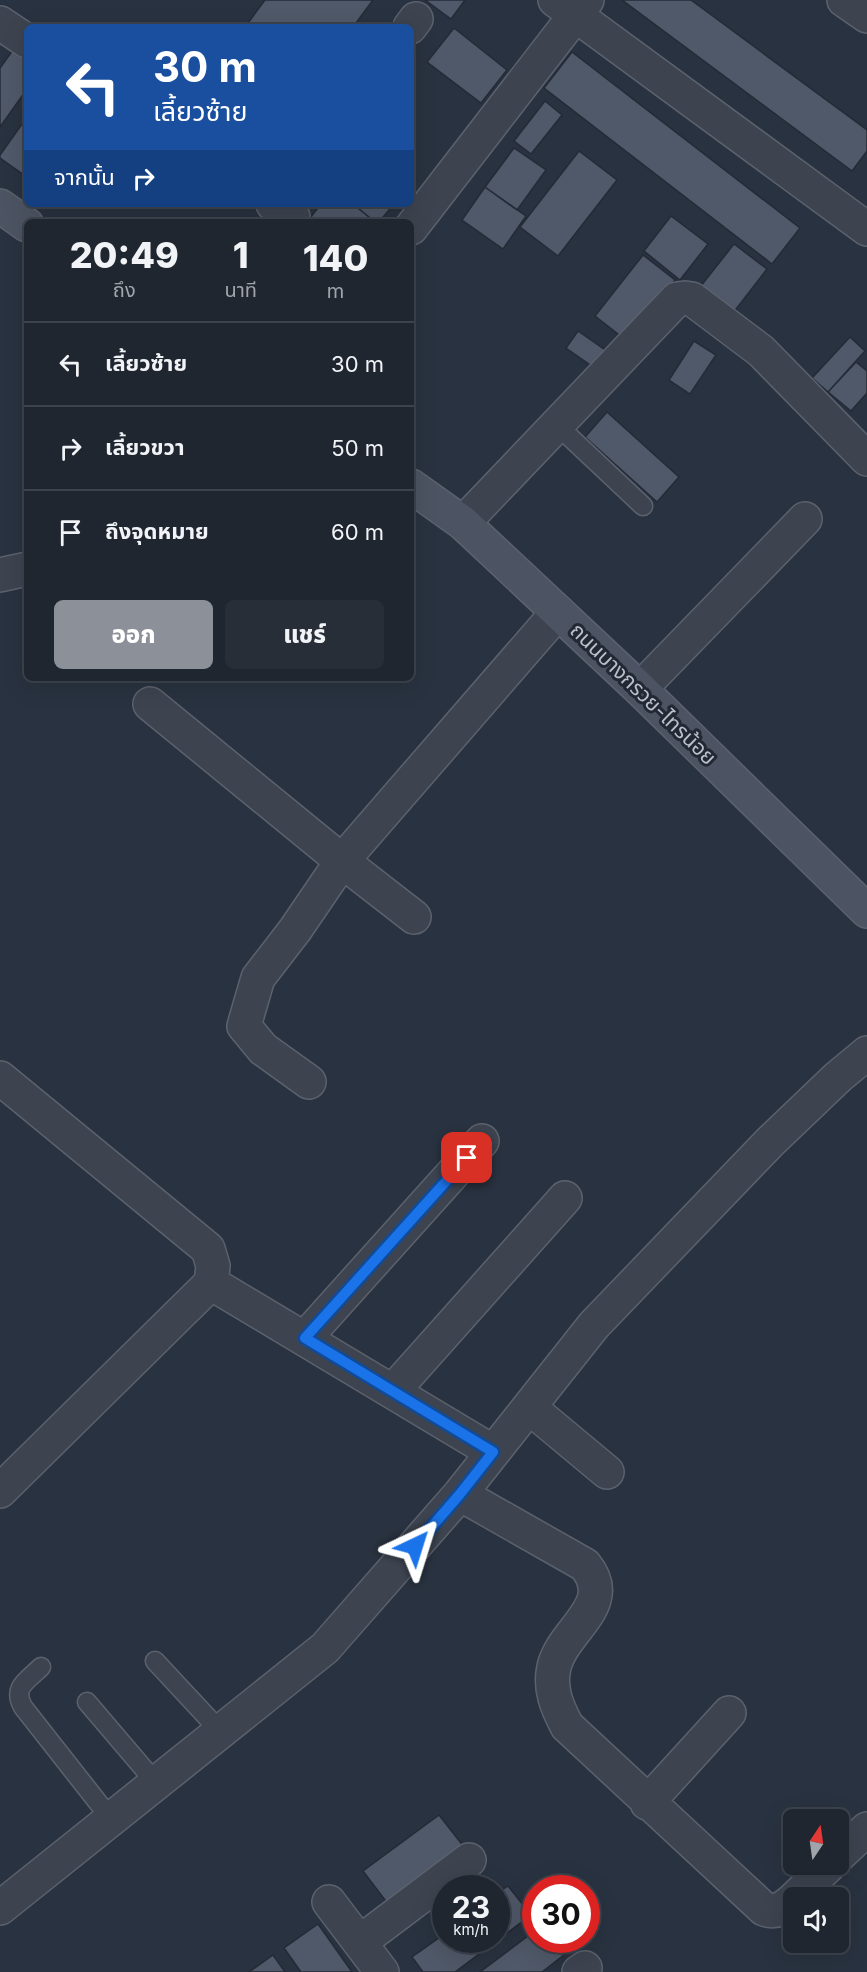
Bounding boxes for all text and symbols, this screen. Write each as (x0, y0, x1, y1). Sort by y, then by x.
text: 30 m (153, 41, 257, 92)
icon: left (54, 48, 132, 126)
text: เลี้ยวซ้าย (153, 95, 247, 128)
icon: right (127, 162, 160, 195)
text: จากนั้น (54, 164, 115, 190)
text: 20:49 (70, 233, 179, 277)
text: 1 (233, 233, 249, 277)
text: 140 (303, 236, 368, 280)
text: ถึง (113, 278, 136, 302)
text: นาที (224, 278, 257, 302)
text: m (327, 279, 344, 303)
icon: left (54, 348, 87, 381)
text: เลี้ยวซ้าย (105, 350, 187, 376)
text: 30 m (331, 351, 384, 377)
icon: right (54, 432, 87, 465)
text: เลี้ยวขวา (105, 434, 185, 460)
text: 50 m (331, 435, 384, 461)
icon: arrive (54, 516, 87, 549)
text: ถึงจุดหมาย (105, 518, 209, 544)
text: 60 m (331, 519, 384, 545)
button: ออก (54, 600, 213, 669)
button: แชร์ (225, 600, 384, 669)
street label: ถนนบางกรวย-ไทรน้อย (565, 618, 721, 770)
pin (441, 1132, 492, 1183)
icon: arrive (450, 1141, 483, 1174)
position arrow (383, 1514, 447, 1578)
north arrow (783, 1809, 849, 1875)
map controls (783, 1809, 849, 1953)
speed limit sign: 30 (522, 1875, 600, 1953)
button: sound (783, 1887, 849, 1953)
text: 23 (452, 1889, 490, 1925)
text: km/h (453, 1920, 489, 1939)

